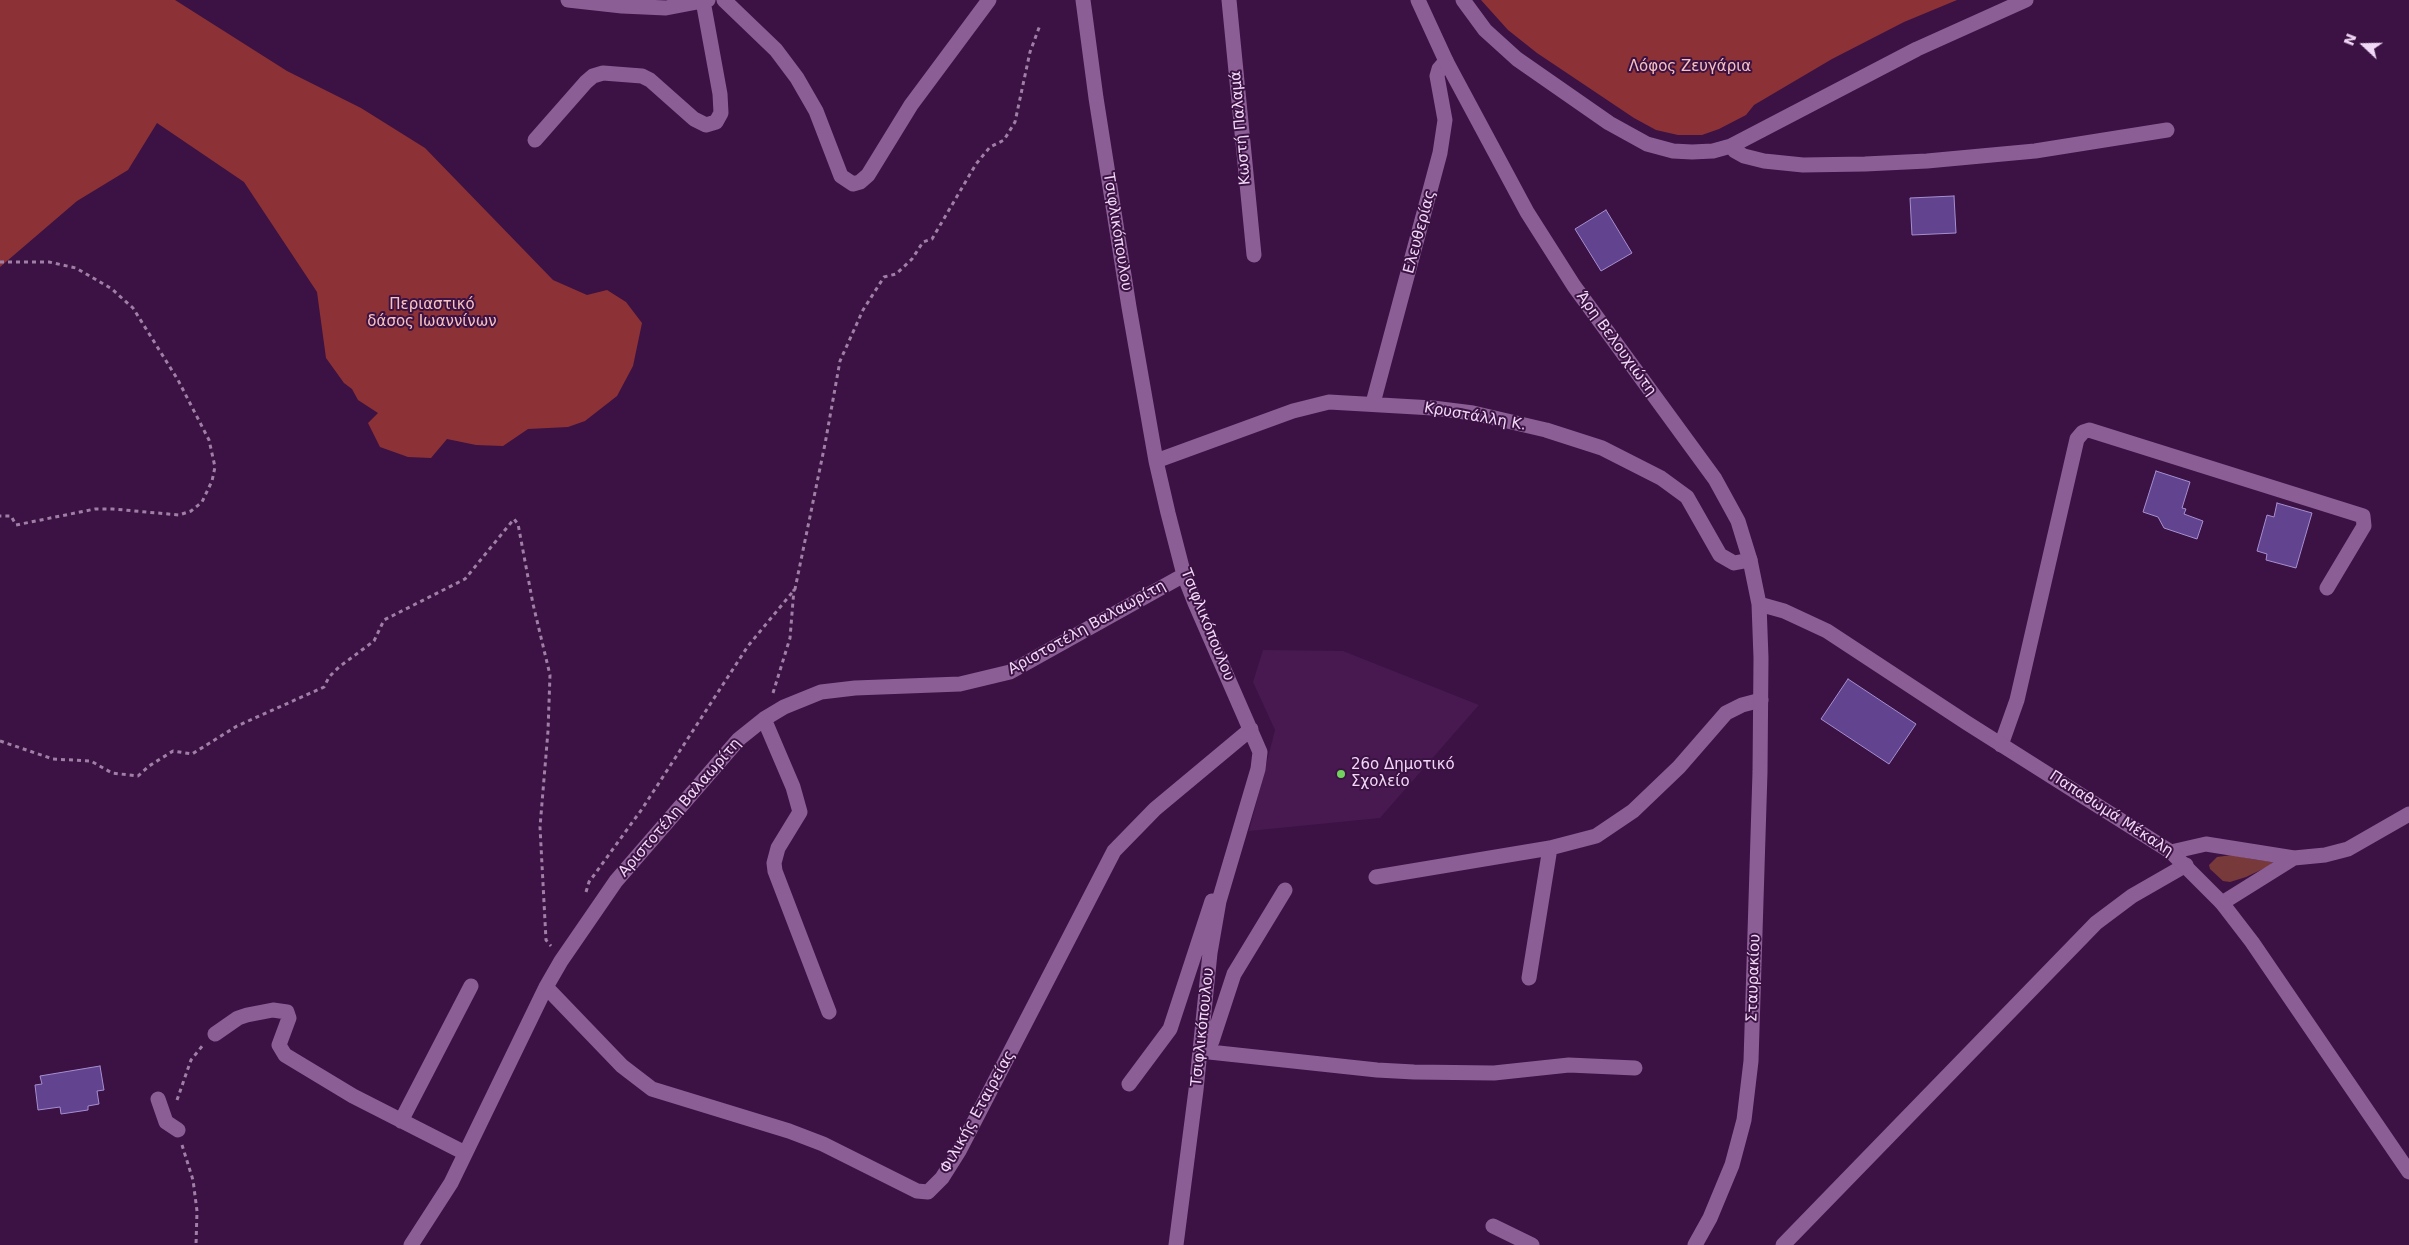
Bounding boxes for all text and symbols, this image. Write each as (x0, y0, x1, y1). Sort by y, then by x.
north arrow (2339, 20, 2389, 70)
text: N (2340, 31, 2360, 48)
park label: Λόφος Ζευγάρια (1629, 58, 1751, 76)
street label: Κωστή Παλαμά (1227, 70, 1255, 186)
street label: Τσιφλικόπουλου (1099, 172, 1135, 292)
street label: Ελευθερίας (1400, 188, 1440, 276)
street label: Άρη Βελουχιώτη (1572, 288, 1660, 400)
park label: Περιαστικό δάσος Ιωαννίνων (367, 296, 497, 331)
street label: Κρυστάλλη Κ. (1423, 399, 1527, 435)
street label: Τσιφλικόπουλου (1176, 566, 1238, 684)
street label: Αριστοτέλη Βαλαωρίτη (1005, 577, 1169, 679)
street label: Αριστοτέλη Βαλαωρίτη (615, 735, 745, 881)
place label: 26ο Δημοτικό Σχολείο (1351, 756, 1455, 791)
street label: Παπαθωμά Μέκαλη (2046, 767, 2176, 861)
marker: 26ο Δημοτικό Σχολείο (1335, 768, 1347, 780)
street label: Σταυρακίου (1743, 934, 1765, 1022)
street label: Τσιφλικόπουλου (1188, 967, 1218, 1087)
street label: Φιλικής Εταιρείας (937, 1047, 1019, 1177)

